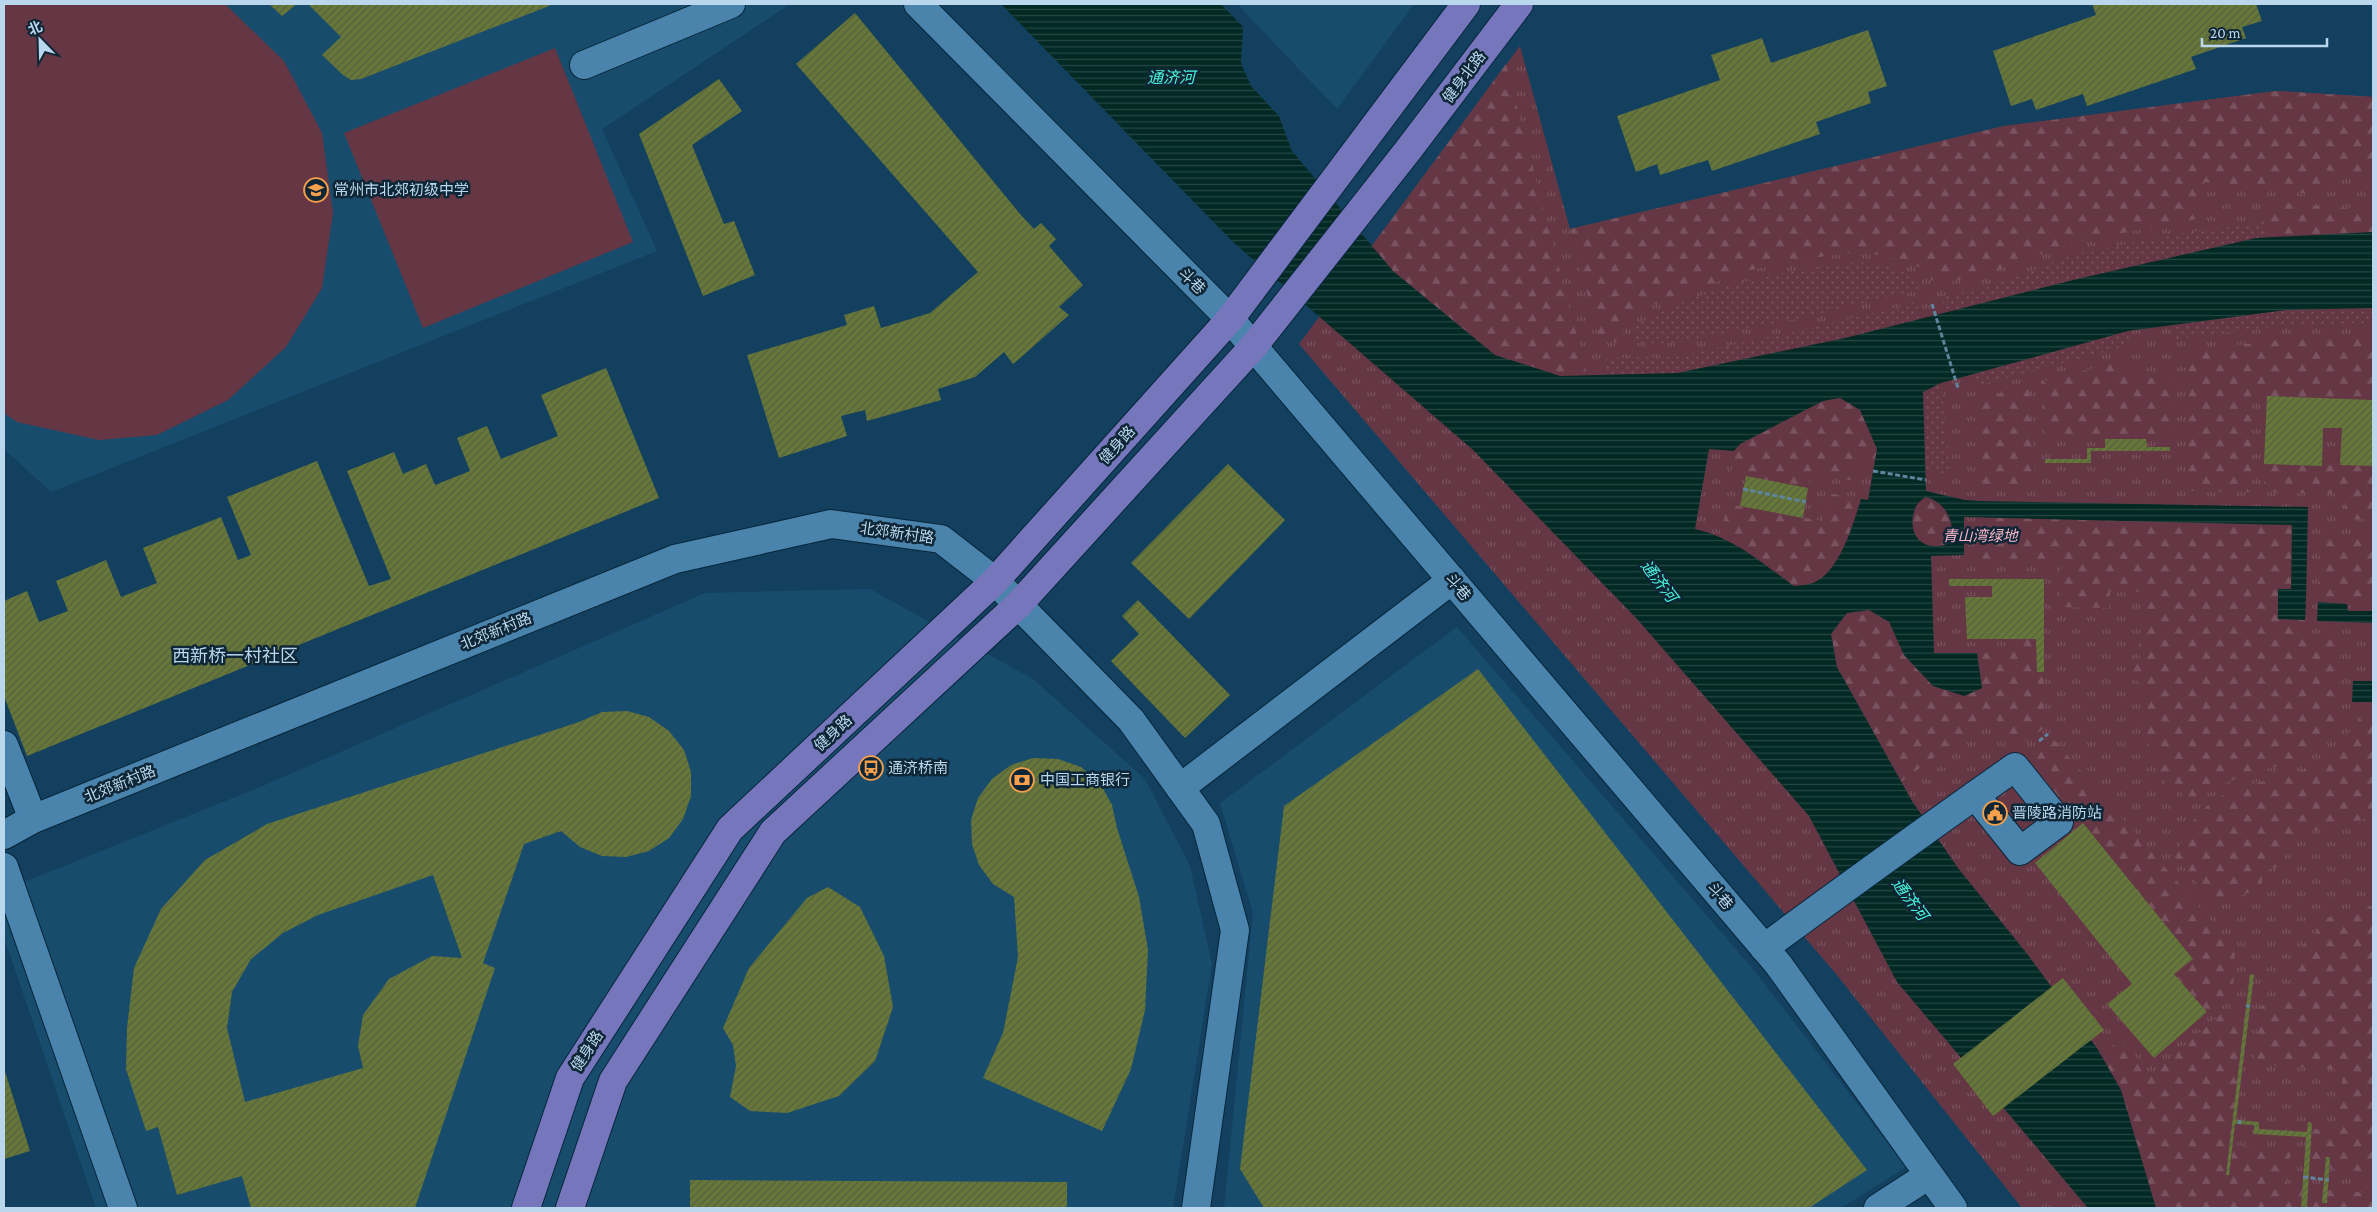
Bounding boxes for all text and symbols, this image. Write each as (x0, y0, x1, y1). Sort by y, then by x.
north arrow (15, 15, 65, 65)
scale bar (2202, 15, 2327, 47)
text: 北 (25, 18, 44, 38)
text: 20 m (2210, 25, 2241, 41)
street label: 健身北路 (1439, 48, 1488, 106)
water label: 通济河 (1147, 69, 1198, 86)
school or university icon: 常州市北郊初级中学 (303, 177, 329, 203)
place label: 常州市北郊初级中学 (334, 181, 469, 198)
street label: 斗巷 (1176, 265, 1208, 297)
street label: 健身路 (1096, 423, 1138, 467)
street label: 北郊新村路 (859, 519, 935, 546)
park label: 青山湾绿地 (1942, 528, 2019, 544)
water label: 通济河 (1638, 557, 1682, 608)
street label: 斗巷 (1442, 570, 1474, 604)
street label: 北郊新村路 (458, 609, 534, 652)
district label: 西新桥一村社区 (172, 646, 298, 666)
street label: 健身路 (811, 712, 855, 754)
bus stop icon: 通济桥南 (858, 755, 884, 781)
place label: 通济桥南 (888, 760, 948, 776)
street label: 北郊新村路 (82, 762, 158, 805)
bank icon: 中国工商银行 (1009, 767, 1035, 793)
place label: 中国工商银行 (1040, 772, 1130, 788)
public building icon: 晋陵路消防站 (1982, 800, 2008, 826)
place label: 晋陵路消防站 (2012, 805, 2102, 821)
water label: 通济河 (1889, 875, 1933, 926)
street label: 斗巷 (1704, 879, 1736, 913)
street label: 健身路 (568, 1028, 606, 1074)

